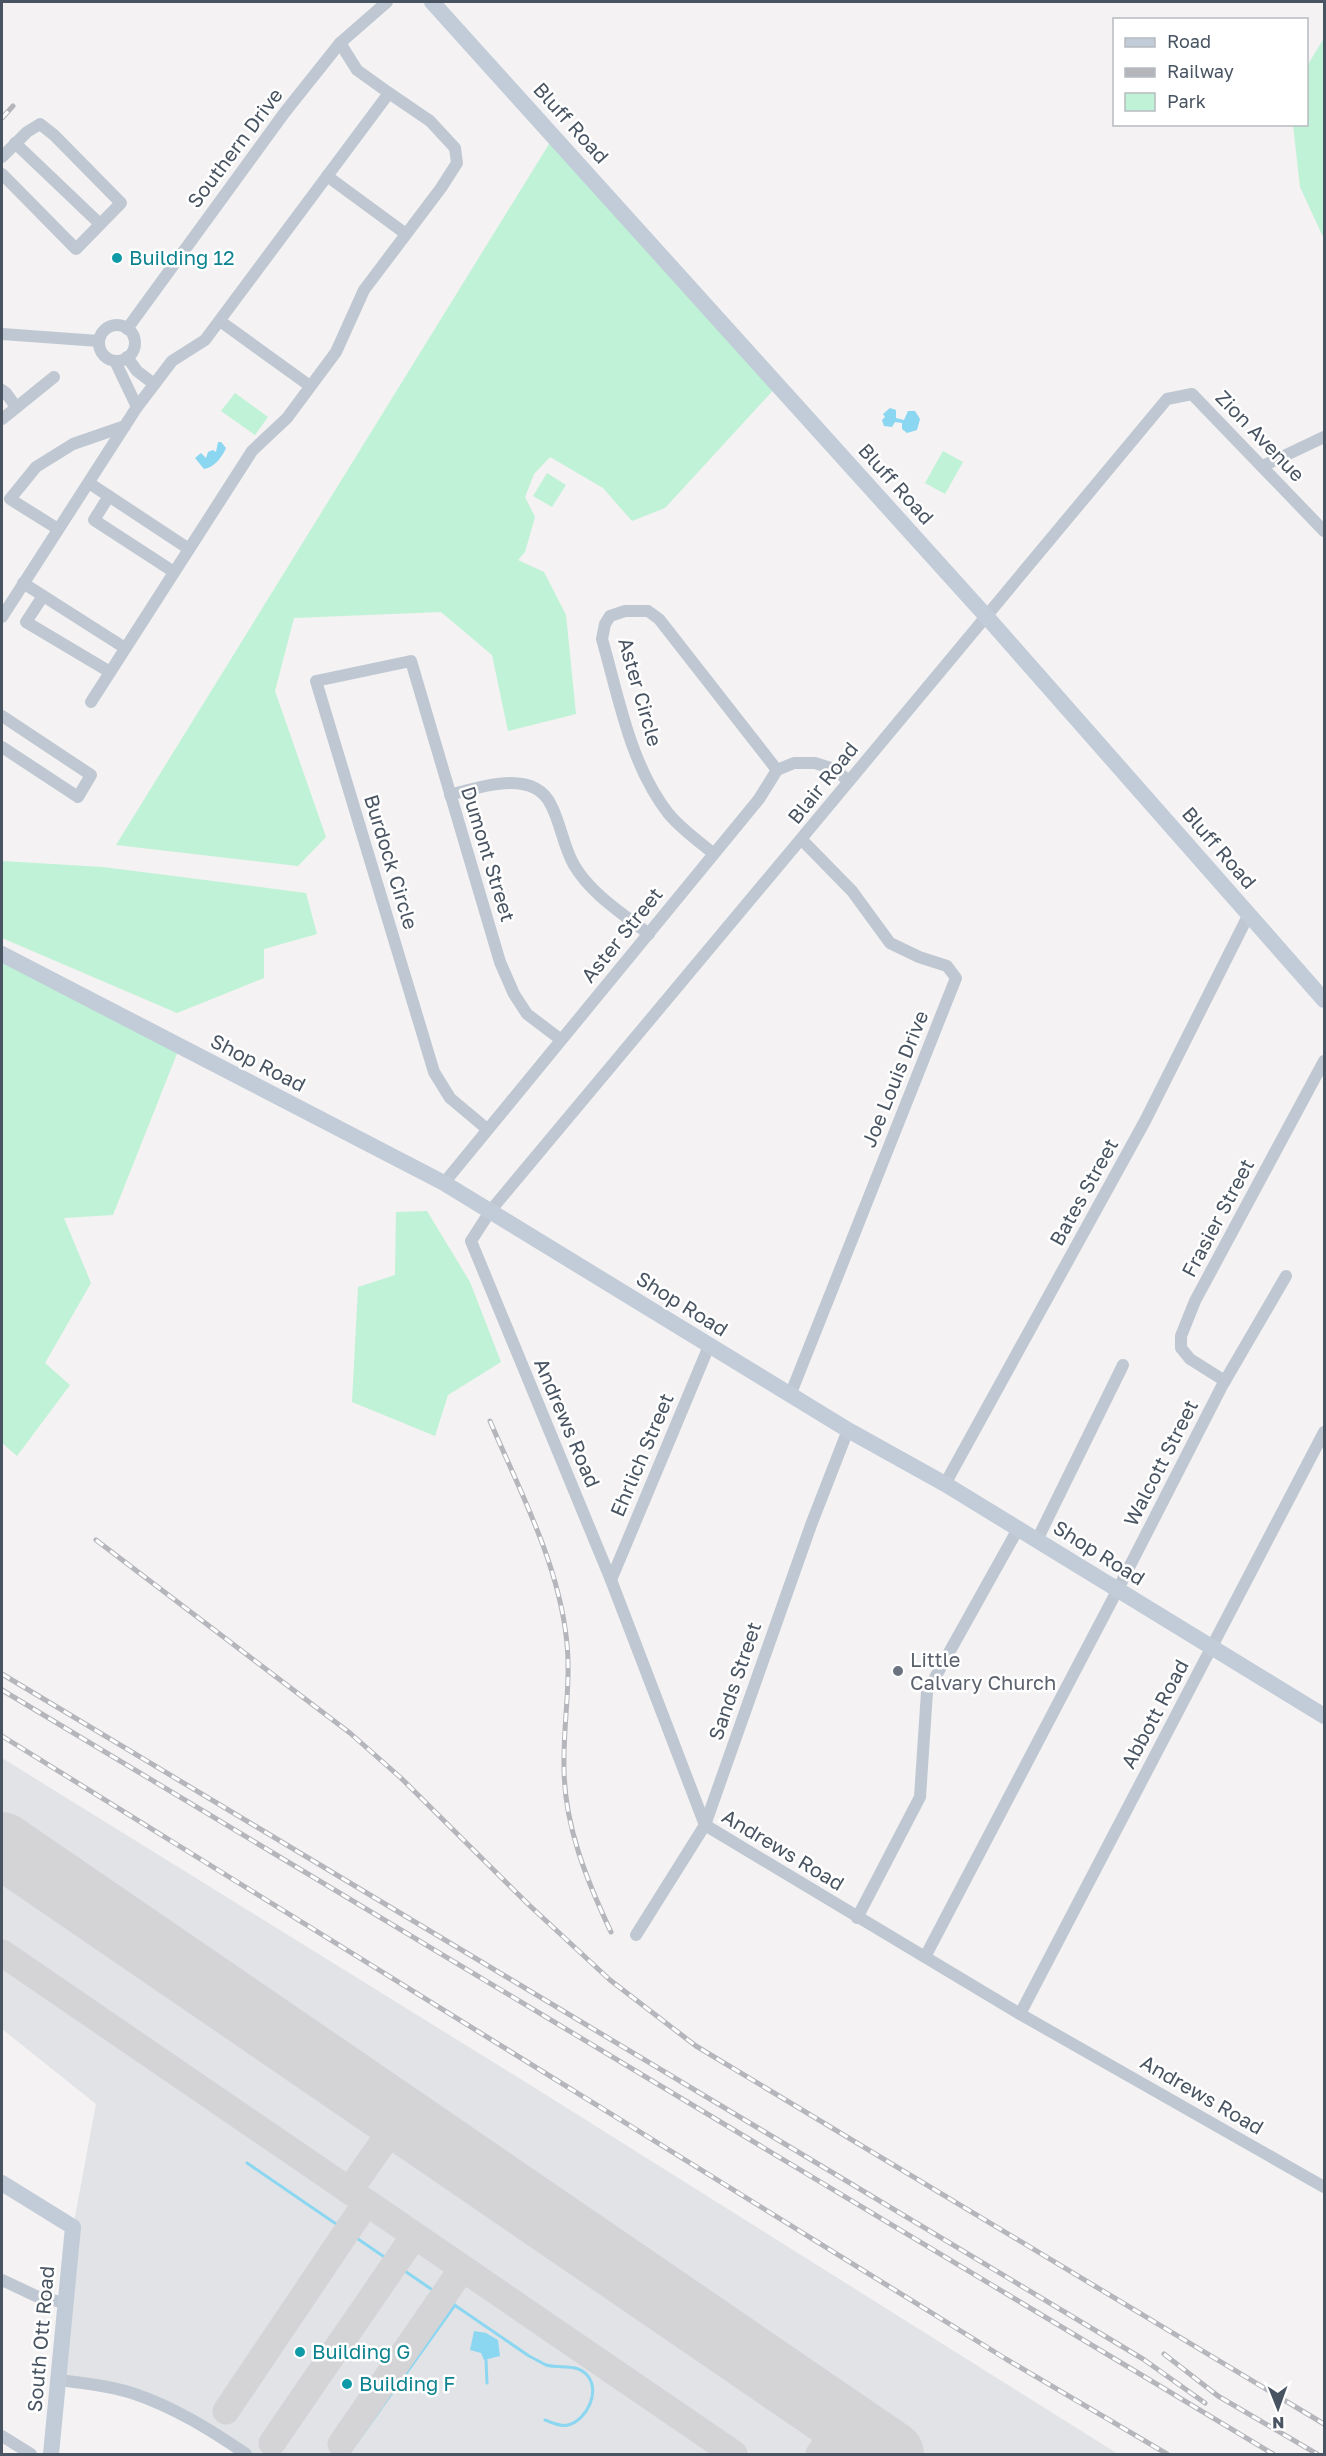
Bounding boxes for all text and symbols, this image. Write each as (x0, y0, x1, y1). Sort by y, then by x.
legend (1113, 18, 1308, 126)
text: Road (1167, 30, 1211, 52)
text: Railway (1167, 60, 1234, 82)
street label: Bluff Road (529, 77, 614, 168)
street label: Southern Drive (181, 83, 287, 212)
text: Park (1167, 90, 1206, 112)
place label: Building 12 (129, 245, 235, 269)
marker: Building 12 (110, 251, 124, 265)
street label: Zion Avenue (1211, 385, 1310, 486)
street label: Bluff Road (854, 438, 939, 529)
street label: Aster Circle (614, 635, 668, 749)
street label: Blair Road (782, 737, 862, 828)
street label: Dumont Street (457, 783, 521, 924)
street label: Burdock Circle (360, 791, 424, 932)
street label: Bluff Road (1178, 801, 1262, 893)
street label: Aster Street (576, 882, 667, 987)
street label: Joe Louis Drive (856, 1007, 932, 1151)
street label: Shop Road (207, 1028, 310, 1096)
street label: Bates Street (1044, 1134, 1122, 1249)
street label: Frasier Street (1176, 1154, 1258, 1281)
street label: Shop Road (632, 1266, 733, 1341)
street label: Andrews Road (530, 1354, 606, 1491)
street label: Ehrlich Street (604, 1389, 678, 1520)
street label: Walcott Street (1118, 1395, 1202, 1530)
street label: Shop Road (1049, 1515, 1150, 1590)
street label: Sands Street (703, 1618, 766, 1743)
place label: Little Calvary Church (910, 1647, 1056, 1694)
street label: Abbott Road (1115, 1655, 1193, 1772)
marker: Little Calvary Church (891, 1664, 905, 1678)
street label: Andrews Road (718, 1803, 849, 1895)
street label: Andrews Road (1137, 2049, 1268, 2139)
street label: South Ott Road (22, 2265, 58, 2413)
place label: Building G (312, 2339, 410, 2363)
marker: Building G (293, 2345, 307, 2359)
place label: Building F (359, 2371, 455, 2395)
marker: Building F (340, 2377, 354, 2391)
north arrow (1248, 2378, 1308, 2438)
text: N (1272, 2413, 1285, 2433)

